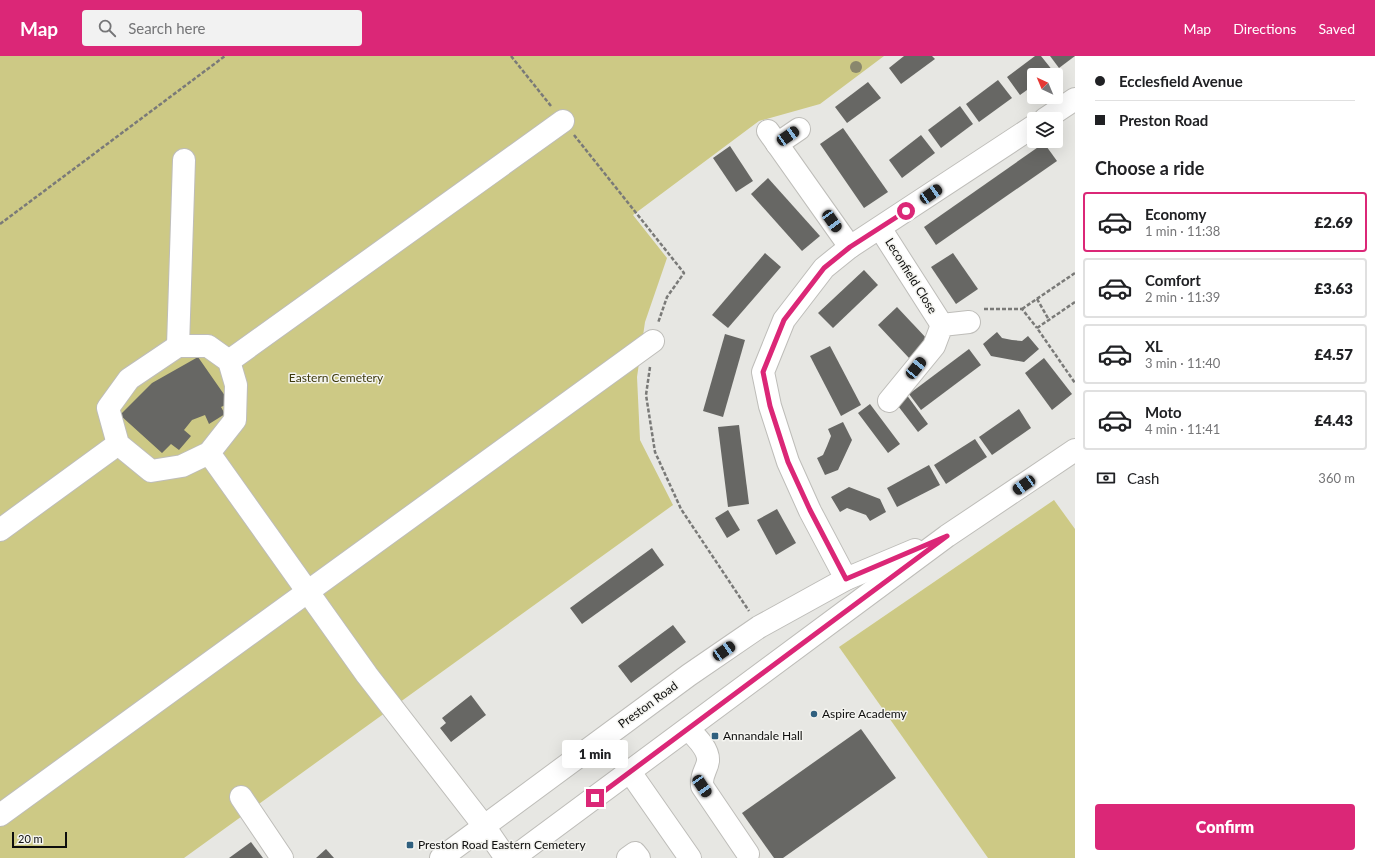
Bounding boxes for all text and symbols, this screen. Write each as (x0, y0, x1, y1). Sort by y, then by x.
search box (82, 10, 362, 46)
text: Map (20, 17, 58, 40)
icon: search (96, 17, 118, 39)
text: Search here (128, 19, 206, 37)
text: Map (1184, 20, 1211, 37)
text: Directions (1233, 20, 1296, 37)
text: Saved (1318, 20, 1355, 37)
north arrow (1027, 68, 1063, 104)
map controls (1027, 68, 1063, 148)
text: Ecclesfield Avenue (1119, 72, 1243, 90)
text: Preston Road (1119, 111, 1208, 129)
button: layers (1027, 112, 1063, 148)
car (775, 124, 801, 148)
text: Choose a ride (1095, 157, 1204, 179)
car (918, 182, 944, 206)
route start (897, 202, 915, 220)
icon: car (1097, 204, 1133, 240)
text: Economy (1145, 205, 1206, 223)
car (820, 208, 844, 234)
text: £2.69 (1315, 213, 1353, 231)
text: 1 min · 11:38 (1145, 223, 1220, 239)
street label: Leconfield Close (882, 235, 941, 316)
icon: car (1097, 270, 1133, 306)
text: Comfort (1145, 271, 1201, 289)
text: £3.63 (1315, 279, 1353, 297)
text: 2 min · 11:39 (1145, 289, 1220, 305)
icon: car (1097, 336, 1133, 372)
text: XL (1145, 337, 1163, 355)
text: £4.57 (1315, 345, 1353, 363)
car (904, 355, 928, 381)
text: 3 min · 11:40 (1145, 355, 1220, 371)
park label: Eastern Cemetery (289, 370, 384, 385)
icon: car (1097, 402, 1133, 438)
text: Moto (1145, 403, 1182, 421)
text: £4.43 (1315, 411, 1353, 429)
text: 4 min · 11:41 (1145, 421, 1220, 437)
icon: cash (1095, 467, 1117, 489)
text: Cash (1127, 469, 1159, 487)
text: 360 m (1318, 470, 1355, 486)
car (1011, 473, 1037, 497)
car (711, 639, 737, 663)
street label: Preston Road (615, 678, 681, 731)
place label: Aspire Academy (822, 706, 907, 721)
marker: Aspire Academy (809, 709, 819, 719)
place label: Annandale Hall (723, 728, 803, 743)
marker: Annandale Hall (710, 731, 720, 741)
callout: 1 min (562, 740, 628, 768)
text: 1 min (579, 746, 611, 762)
car (690, 773, 714, 799)
route end (586, 789, 604, 807)
button: Confirm (1095, 804, 1355, 850)
scale bar (12, 830, 67, 849)
text: 20 m (18, 832, 43, 845)
place label: Preston Road Eastern Cemetery (418, 837, 586, 852)
marker: Preston Road Eastern Cemetery (405, 840, 415, 850)

